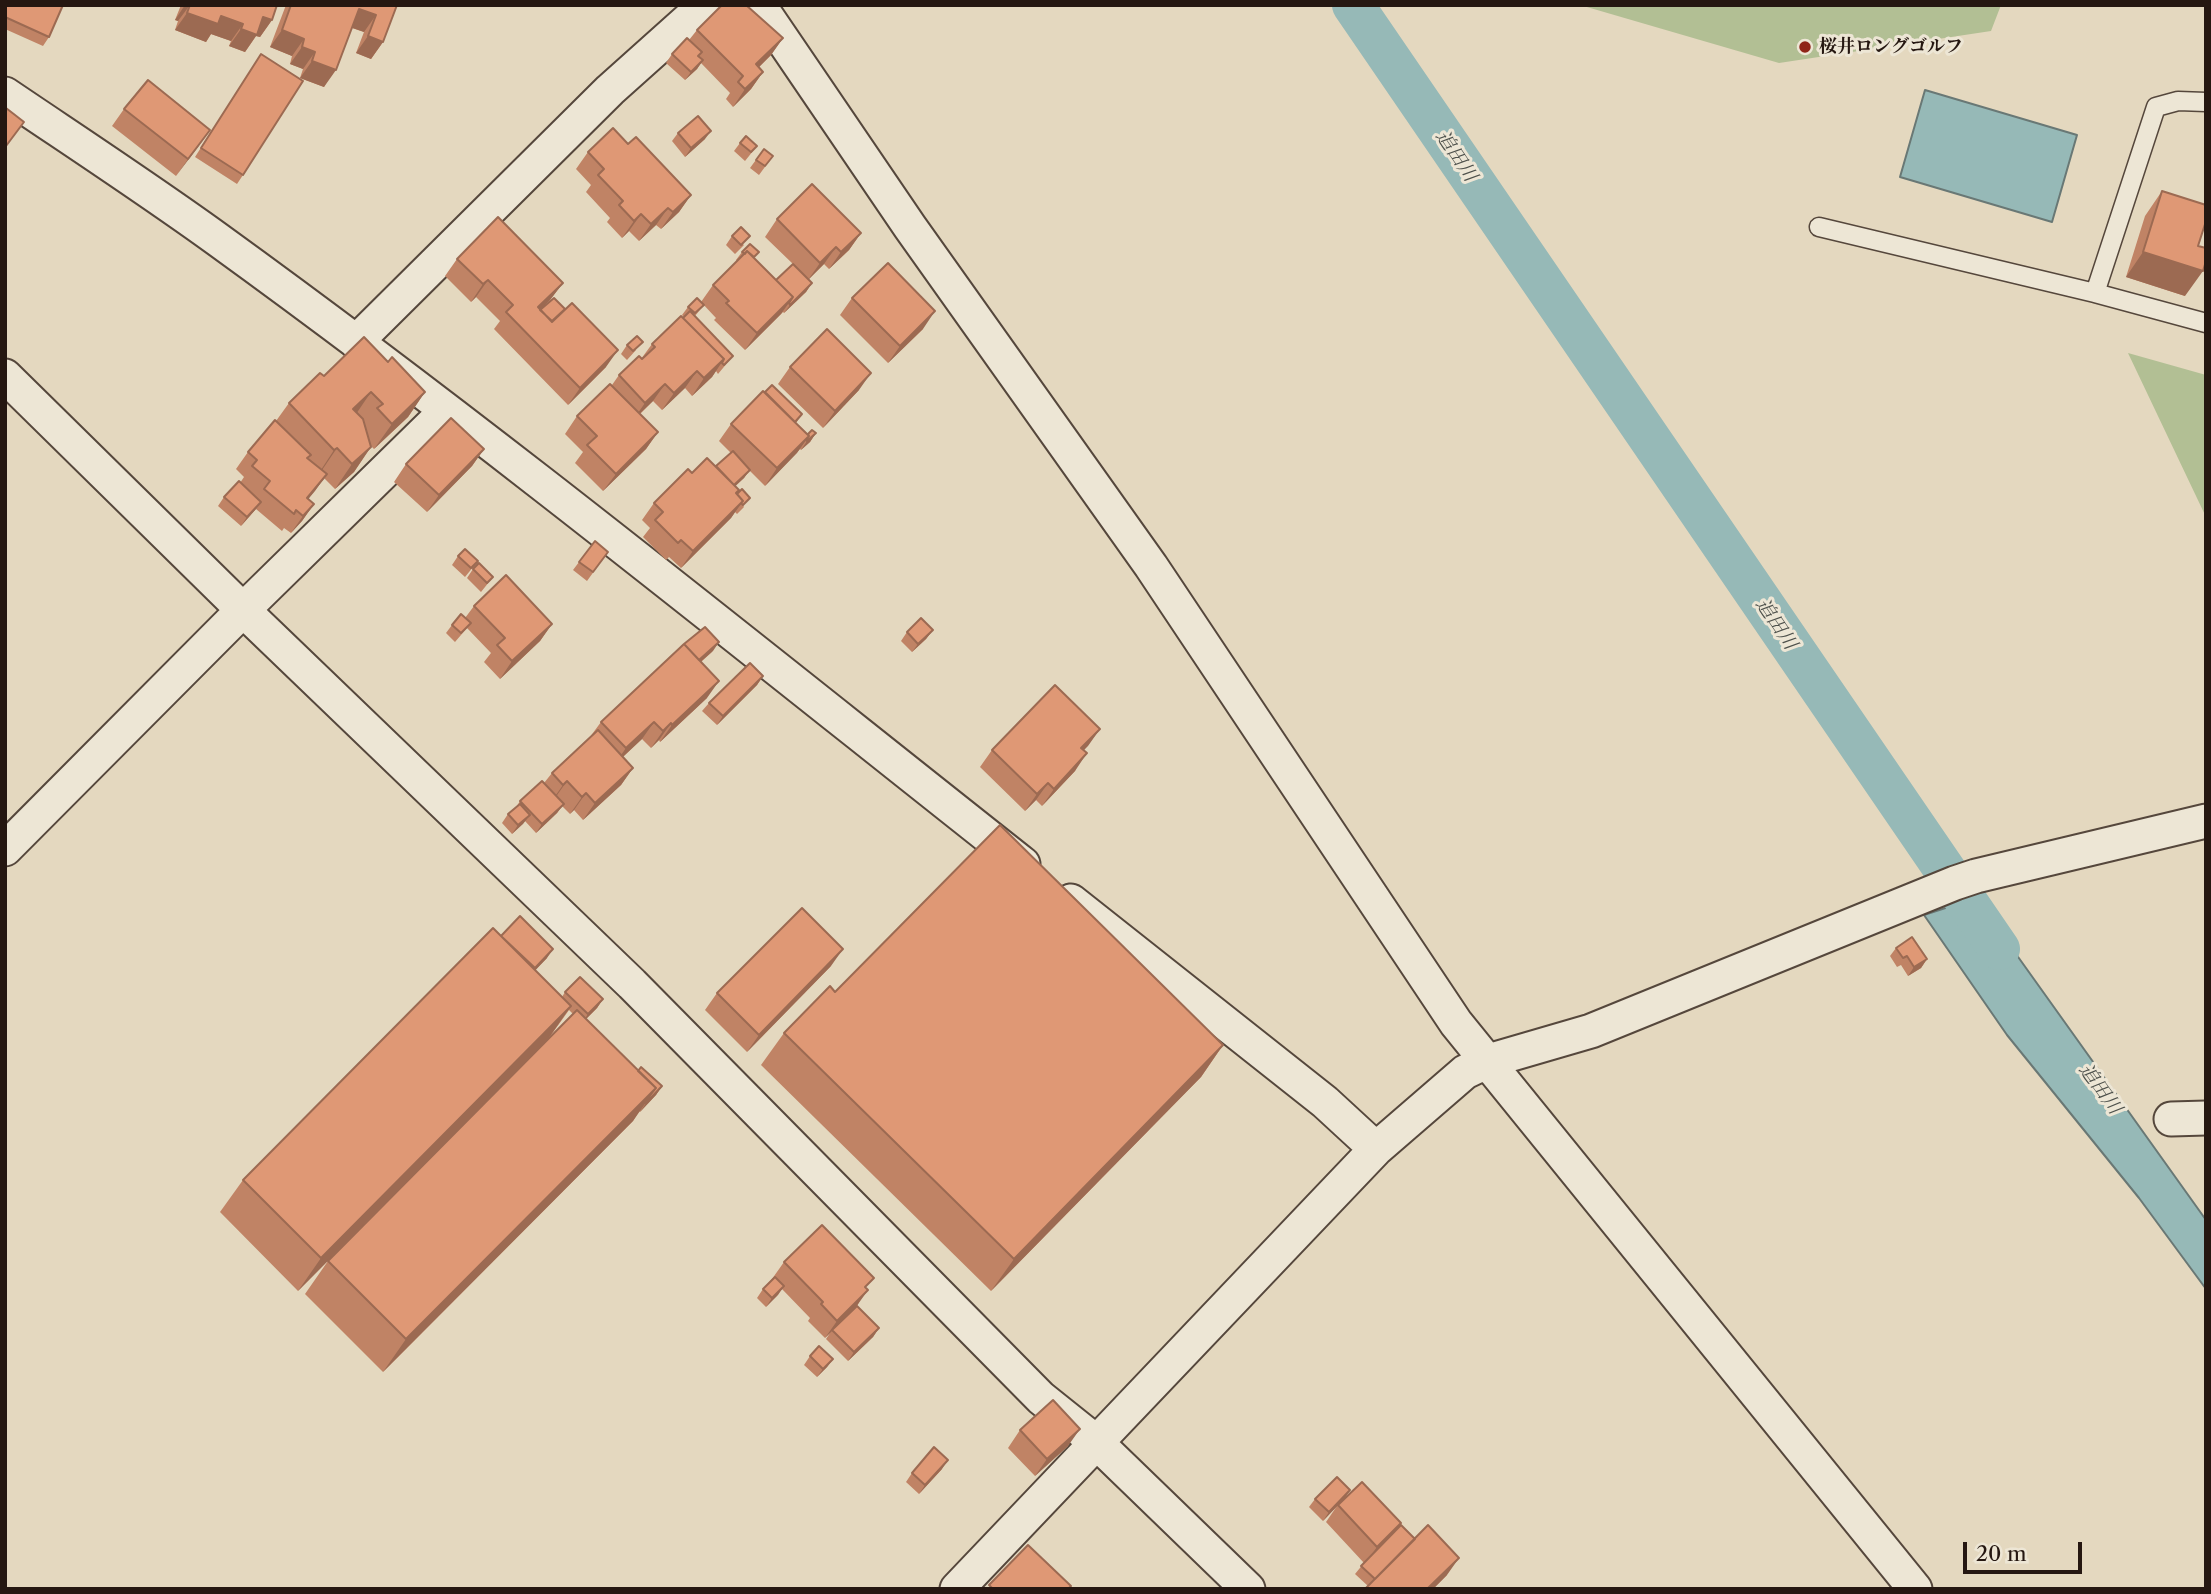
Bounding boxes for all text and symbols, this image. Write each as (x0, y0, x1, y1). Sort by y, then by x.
place label: 桜井ロングゴルフ (1819, 36, 1963, 58)
marker: 桜井ロングゴルフ (1797, 39, 1813, 55)
water label: 追田川 (1431, 126, 1481, 186)
water label: 追田川 (1751, 594, 1801, 654)
water label: 追田川 (2074, 1059, 2126, 1119)
scale bar (1966, 1528, 2085, 1572)
text: 20 m (1976, 1541, 2027, 1566)

